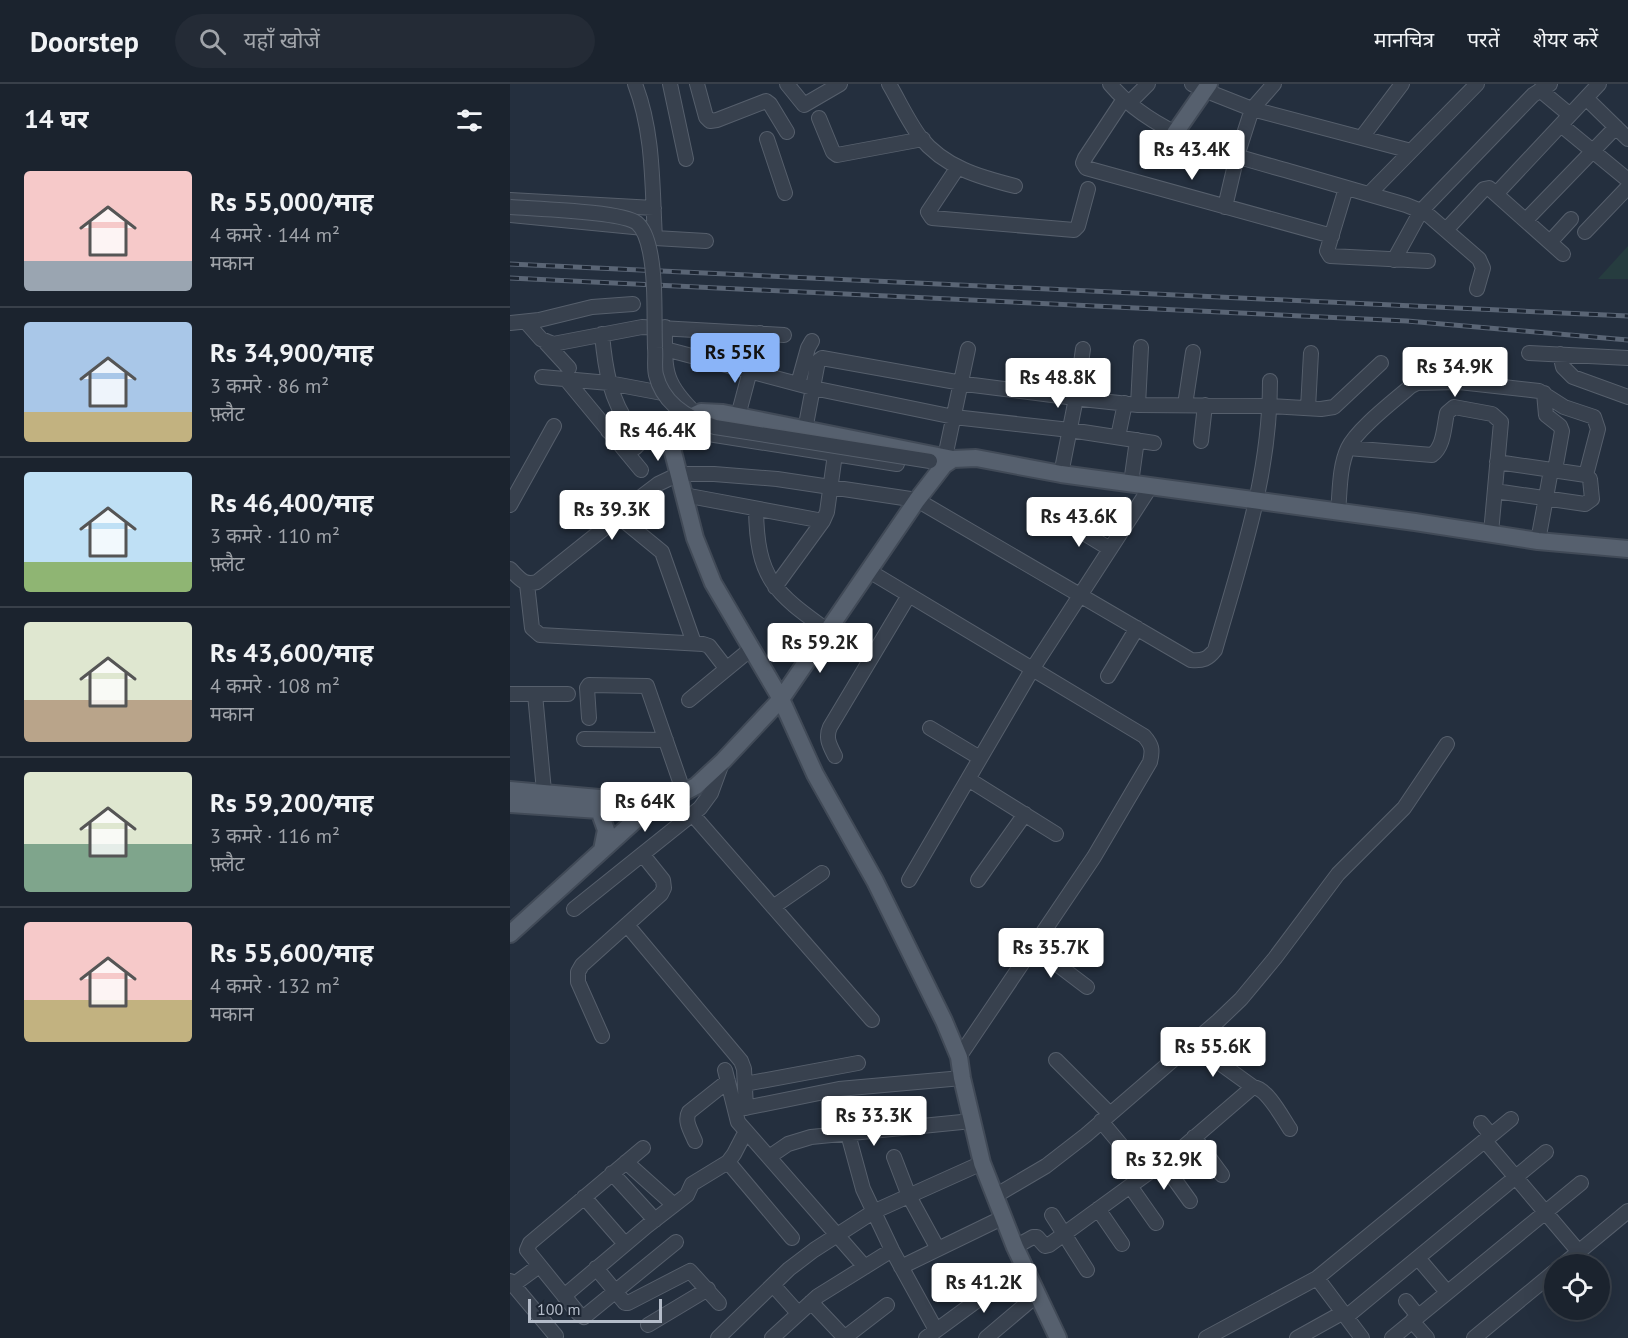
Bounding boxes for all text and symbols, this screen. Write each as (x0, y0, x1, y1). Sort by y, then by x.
search box (175, 14, 595, 68)
text: Doorstep (30, 23, 139, 60)
icon: search (196, 25, 229, 58)
text: यहाँ खोजें (244, 26, 320, 54)
text: मानचित्र (1374, 26, 1434, 53)
text: परतें (1467, 26, 1500, 53)
text: शेयर करें (1533, 26, 1598, 53)
text: 14 घर (24, 102, 88, 135)
icon: filters (453, 104, 486, 137)
pin: Rs 43.4K (1130, 130, 1254, 181)
text: Rs 43.4K (1154, 136, 1230, 162)
text: Rs 55,000/माह (210, 185, 373, 218)
icon: home (72, 195, 144, 267)
text: 4 कमरे · 144 m² (210, 222, 340, 248)
text: मकान (210, 250, 254, 276)
pin: Rs 55K (686, 333, 784, 384)
text: Rs 34,900/माह (210, 336, 373, 369)
text: Rs 55K (705, 339, 765, 365)
icon: home (72, 346, 144, 418)
pin: Rs 34.9K (1393, 347, 1517, 398)
text: Rs 34.9K (1417, 353, 1493, 379)
pin: Rs 48.8K (996, 358, 1120, 409)
text: Rs 48.8K (1020, 364, 1096, 390)
text: 3 कमरे · 86 m² (210, 373, 329, 399)
text: फ़्लैट (210, 401, 245, 427)
pin: Rs 46.4K (596, 411, 720, 462)
text: Rs 46.4K (620, 417, 696, 443)
text: Rs 46,400/माह (210, 486, 373, 519)
pin: Rs 39.3K (550, 490, 674, 541)
icon: home (72, 496, 144, 568)
text: Rs 39.3K (574, 496, 650, 522)
pin: Rs 43.6K (1017, 497, 1141, 548)
text: Rs 43.6K (1041, 503, 1117, 529)
text: 3 कमरे · 110 m² (210, 523, 340, 549)
text: फ़्लैट (210, 551, 245, 577)
pin: Rs 59.2K (758, 623, 882, 674)
text: Rs 59.2K (782, 629, 858, 655)
text: Rs 43,600/माह (210, 636, 373, 669)
icon: home (72, 646, 144, 718)
text: 4 कमरे · 108 m² (210, 673, 340, 699)
text: मकान (210, 701, 254, 727)
pin: Rs 64K (596, 782, 694, 833)
text: Rs 59,200/माह (210, 786, 373, 819)
text: Rs 64K (615, 788, 675, 814)
icon: home (72, 796, 144, 868)
text: 3 कमरे · 116 m² (210, 823, 340, 849)
text: फ़्लैट (210, 851, 245, 877)
pin: Rs 35.7K (989, 928, 1113, 979)
text: Rs 35.7K (1013, 934, 1089, 960)
text: Rs 55,600/माह (210, 936, 373, 969)
icon: home (72, 946, 144, 1018)
text: 4 कमरे · 132 m² (210, 973, 340, 999)
text: मकान (210, 1001, 254, 1027)
pin: Rs 55.6K (1151, 1027, 1275, 1078)
text: Rs 55.6K (1175, 1033, 1251, 1059)
pin: Rs 33.3K (812, 1096, 936, 1147)
text: Rs 33.3K (836, 1102, 912, 1128)
pin: Rs 32.9K (1102, 1140, 1226, 1191)
text: Rs 32.9K (1126, 1146, 1202, 1172)
map controls (1544, 1254, 1610, 1320)
button: locate (1544, 1254, 1610, 1320)
pin: Rs 41.2K (922, 1263, 1046, 1314)
text: Rs 41.2K (946, 1269, 1022, 1295)
scale bar (528, 1296, 662, 1324)
text: 100 m (537, 1299, 580, 1319)

